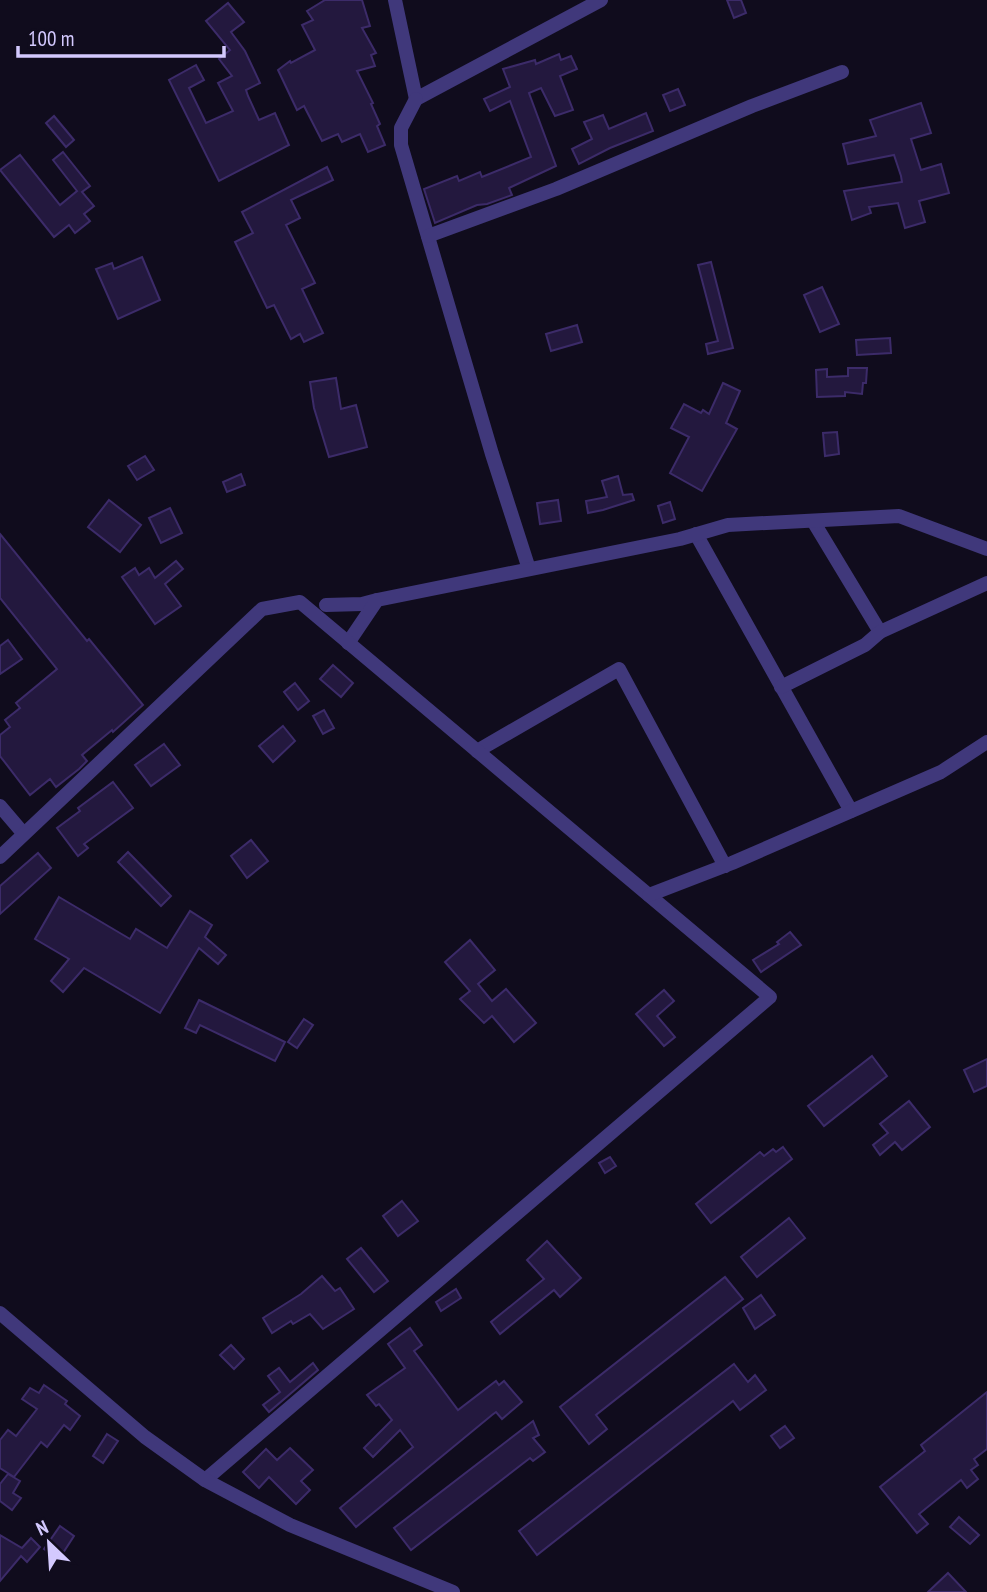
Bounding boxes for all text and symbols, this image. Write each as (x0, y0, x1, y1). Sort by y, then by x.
scale bar (18, 14, 224, 58)
text: 100 m (28, 25, 74, 52)
north arrow (14, 1508, 84, 1578)
text: N (32, 1515, 52, 1541)

